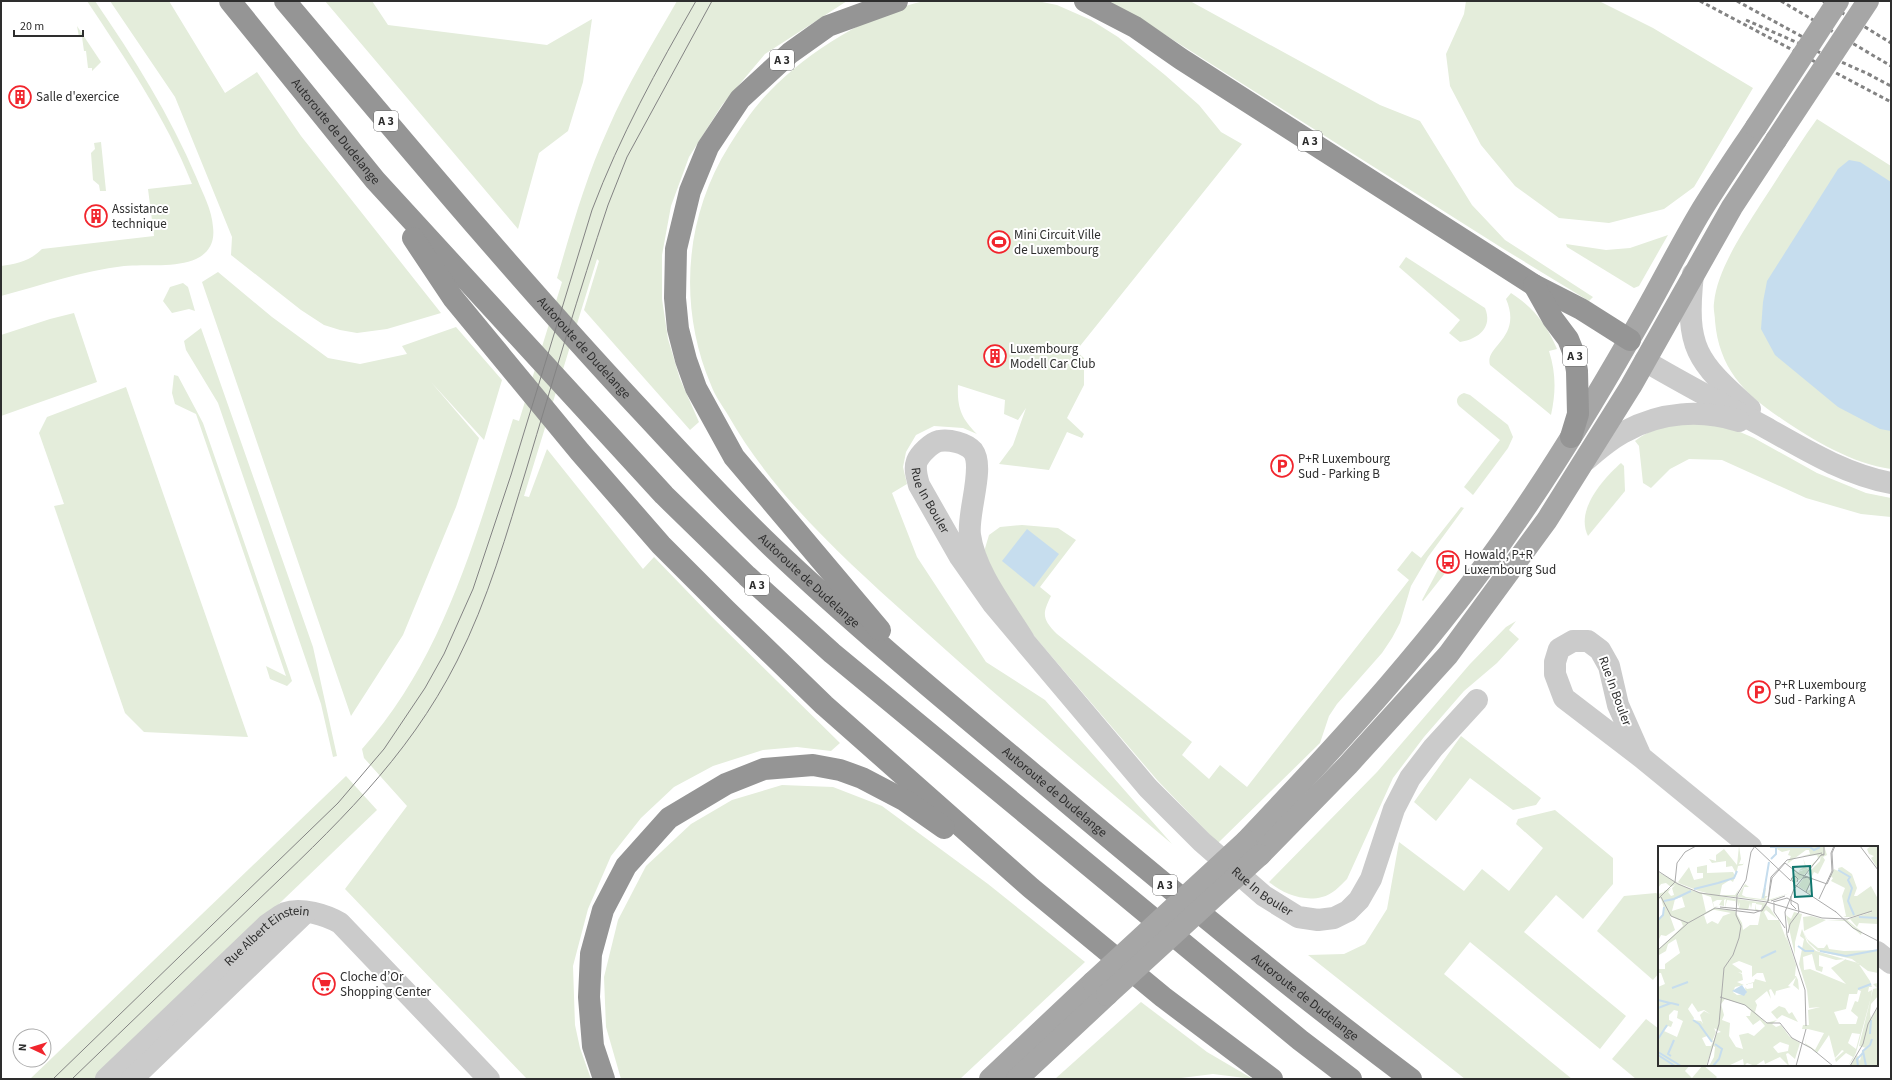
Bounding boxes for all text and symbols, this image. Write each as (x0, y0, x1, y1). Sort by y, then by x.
scale bar (14, 12, 83, 38)
text: 20 m (20, 18, 44, 35)
road number: A 3 (770, 50, 794, 70)
street label: Autoroute de Dudelange (287, 75, 384, 189)
building icon: Salle d'exercice (7, 84, 33, 110)
place label: Salle d'exercice (36, 88, 119, 106)
road number: A 3 (374, 111, 398, 131)
road number: A 3 (1298, 131, 1322, 151)
place label: Assistance technique (112, 200, 169, 233)
building icon: Assistance technique (83, 203, 109, 229)
place label: Mini Circuit Ville de Luxembourg (1014, 226, 1101, 259)
sports icon: Mini Circuit Ville de Luxembourg (986, 229, 1012, 255)
street label: Autoroute de Dudelange (533, 293, 635, 403)
place label: Luxembourg Modell Car Club (1010, 340, 1095, 373)
building icon: Luxembourg Modell Car Club (982, 343, 1008, 369)
road number: A 3 (1563, 346, 1587, 366)
place label: P+R Luxembourg Sud - Parking B (1298, 450, 1391, 483)
parking icon: P+R Luxembourg Sud - Parking B (1269, 453, 1295, 479)
street label: Rue In Bouler (907, 466, 954, 537)
street label: Autoroute de Dudelange (754, 530, 864, 632)
place label: Howald, P+R Luxembourg Sud (1464, 546, 1556, 579)
bus stop icon: Howald, P+R Luxembourg Sud (1435, 549, 1461, 575)
road number: A 3 (745, 575, 769, 595)
street label: Rue In Bouler (1594, 654, 1636, 729)
place label: P+R Luxembourg Sud - Parking A (1774, 676, 1867, 709)
parking icon: P+R Luxembourg Sud - Parking A (1746, 679, 1772, 705)
street label: Autoroute de Dudelange (998, 743, 1111, 841)
inset map (1658, 846, 1878, 1066)
street label: Rue In Bouler (1228, 863, 1297, 921)
road number: A 3 (1153, 875, 1177, 895)
street label: Rue Albert Einstein (220, 902, 311, 970)
street label: Autoroute de Dudelange (1248, 949, 1363, 1045)
place label: Cloche d’Or Shopping Center (340, 968, 432, 1001)
supermarket icon: Cloche d’Or Shopping Center (311, 971, 337, 997)
north arrow (12, 1028, 52, 1068)
text: N (15, 1043, 30, 1052)

